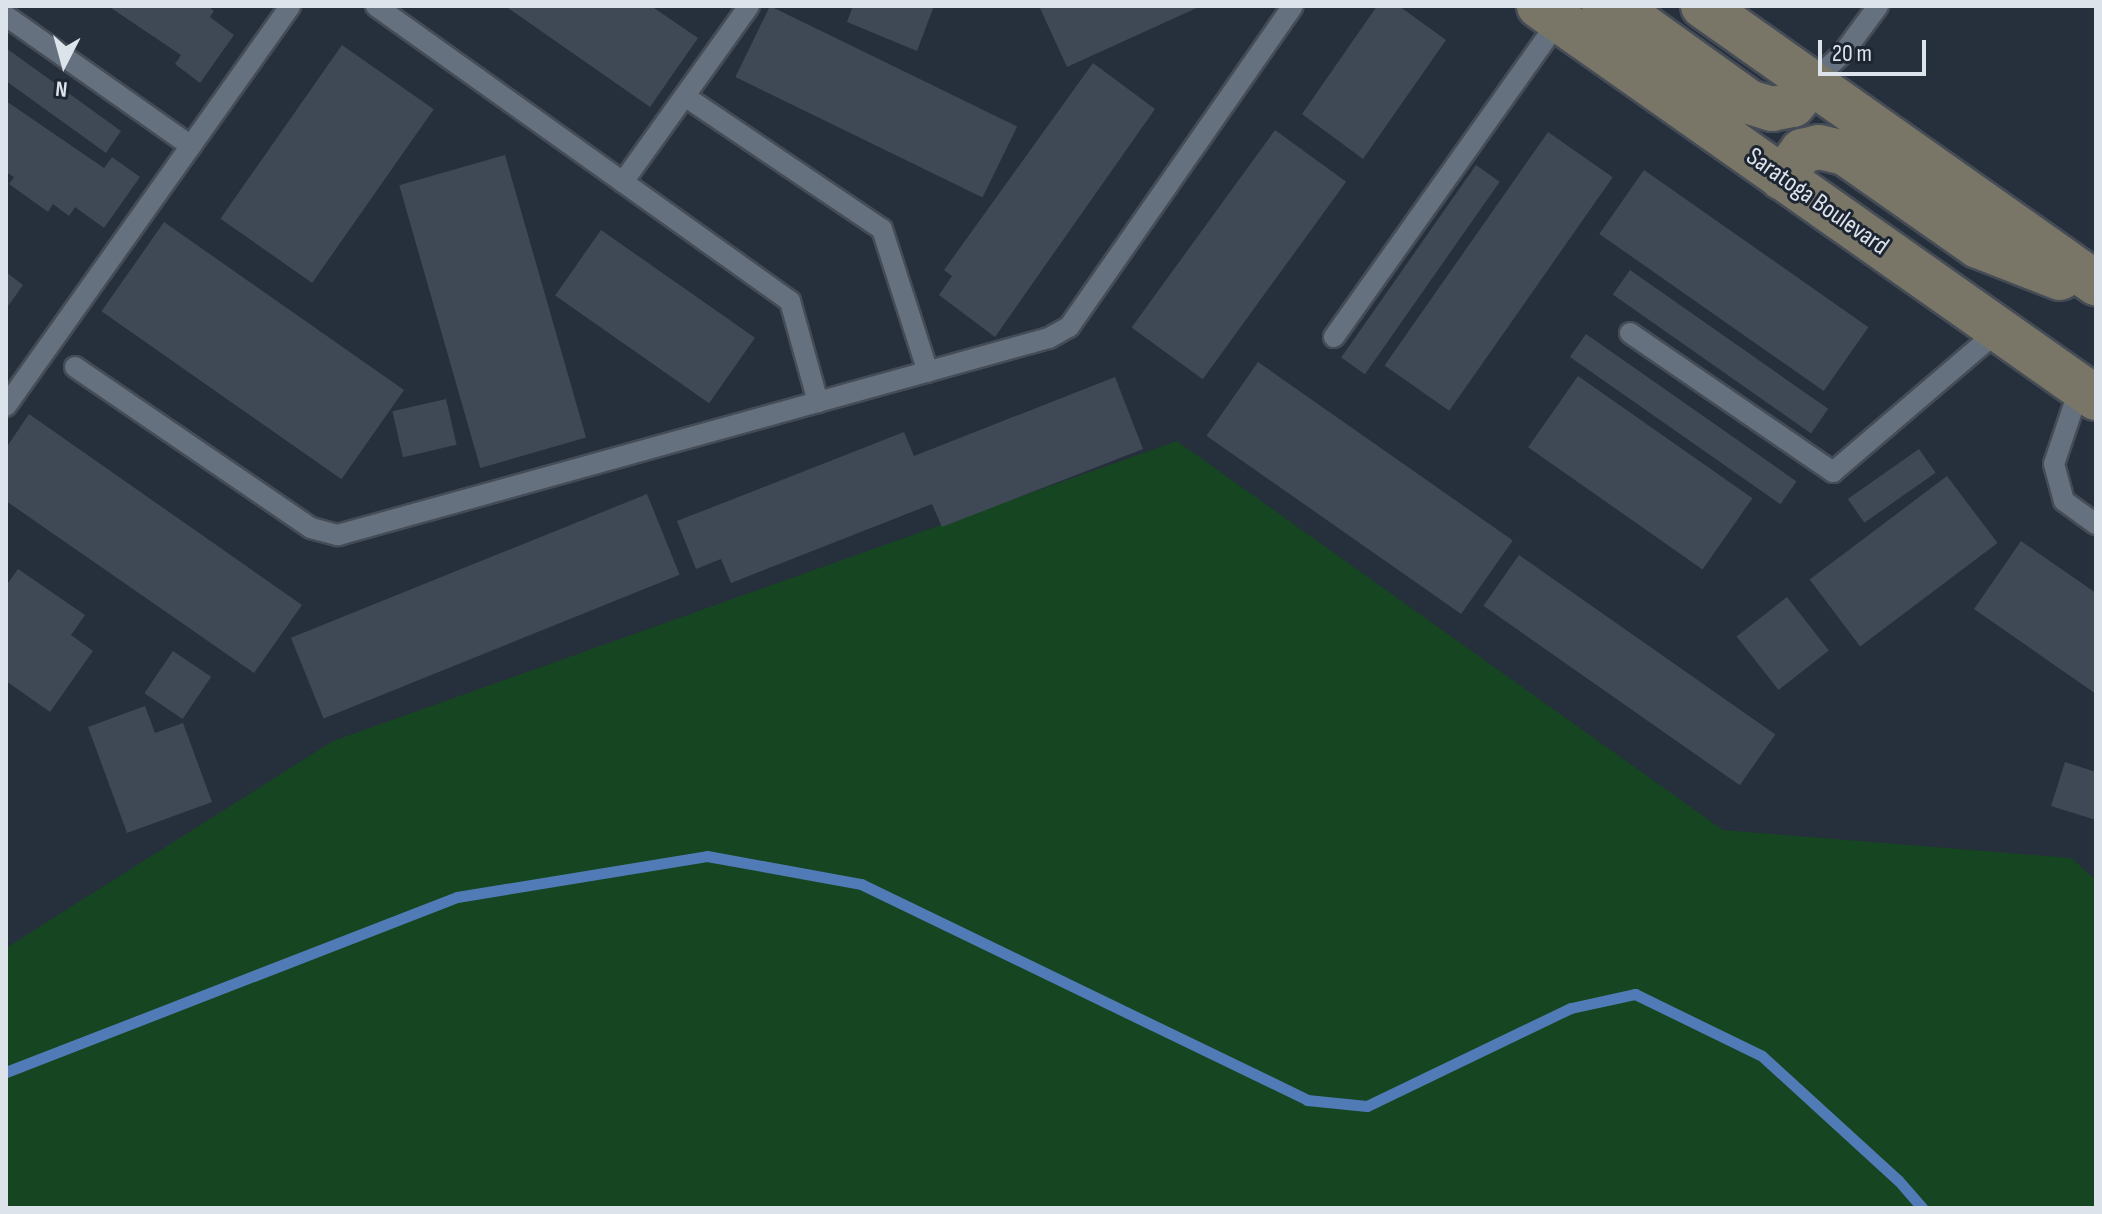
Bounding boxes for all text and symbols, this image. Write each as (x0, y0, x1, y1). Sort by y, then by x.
north arrow (24, 24, 104, 104)
scale bar (1822, 24, 1930, 74)
text: 20 m (1832, 39, 1872, 68)
text: N (54, 74, 69, 102)
street label: Saratoga Boulevard (1740, 141, 1894, 263)

